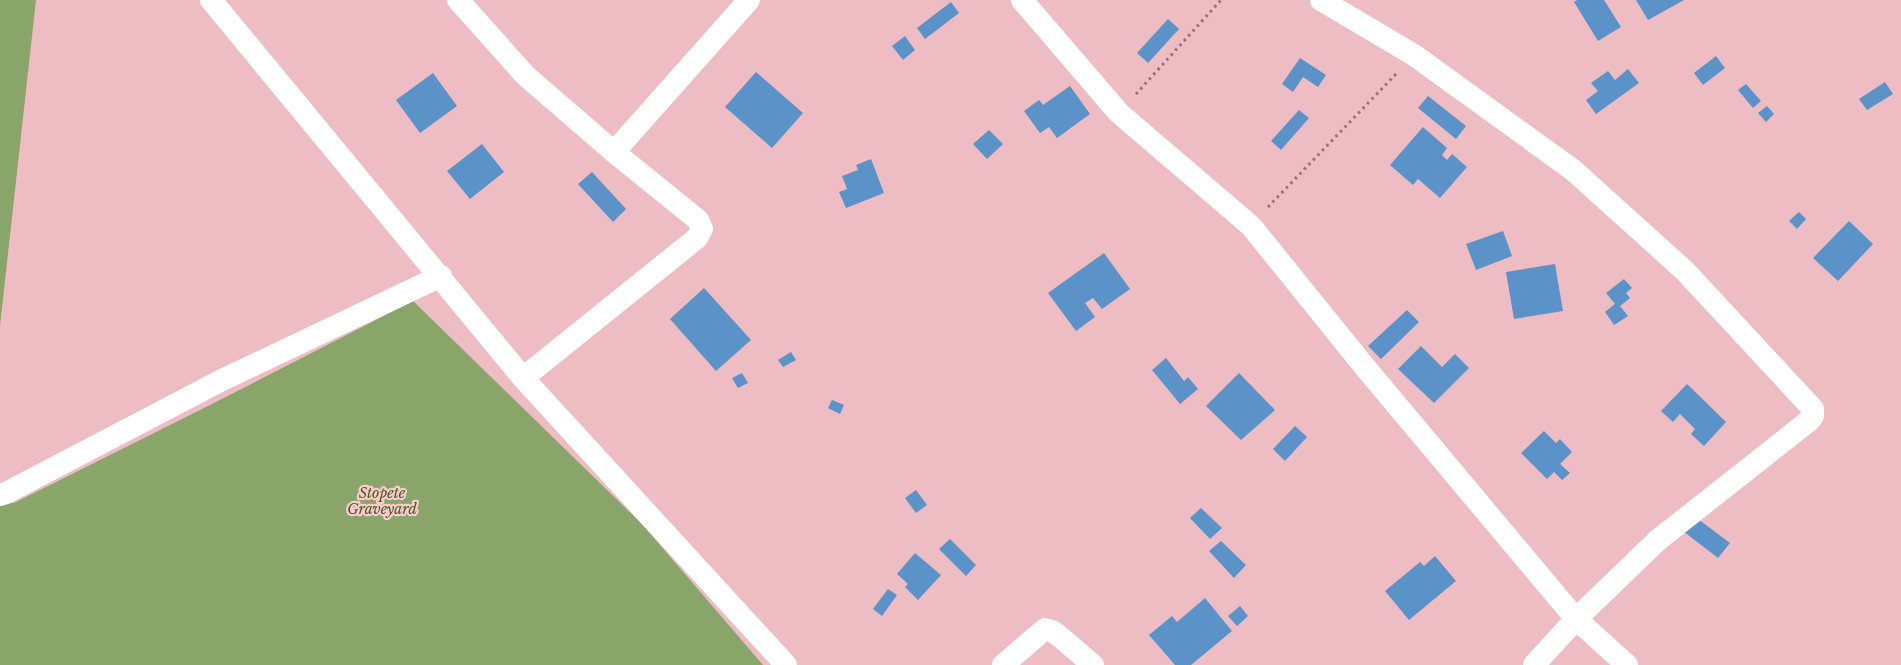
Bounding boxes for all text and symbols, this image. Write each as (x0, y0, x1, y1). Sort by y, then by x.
park label: Stopete Graveyard (347, 484, 417, 518)

